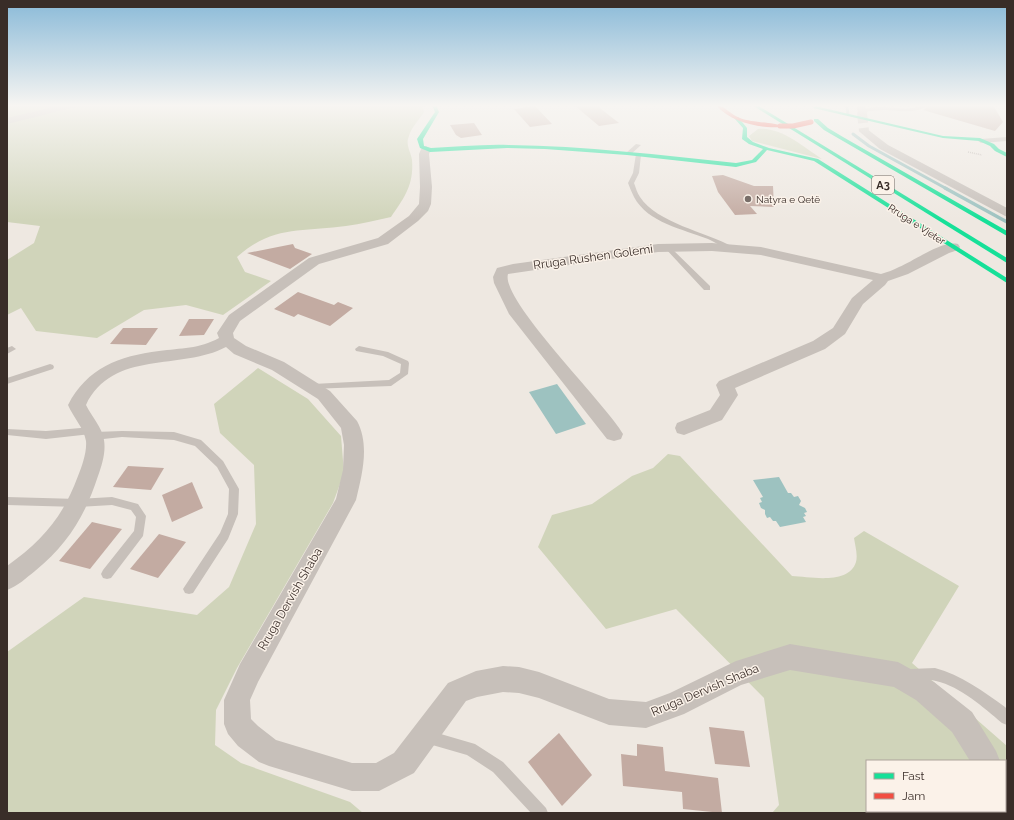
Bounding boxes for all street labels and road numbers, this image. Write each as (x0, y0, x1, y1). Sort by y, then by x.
road number: A3 (872, 176, 894, 194)
street label: Rruga e Vjeter (886, 202, 948, 247)
street label: Rruga Rushen Golemi (532, 242, 654, 272)
street label: Rruga Dervish Shaba (255, 545, 325, 653)
street label: Rruga Dervish Shaba (649, 661, 761, 719)

